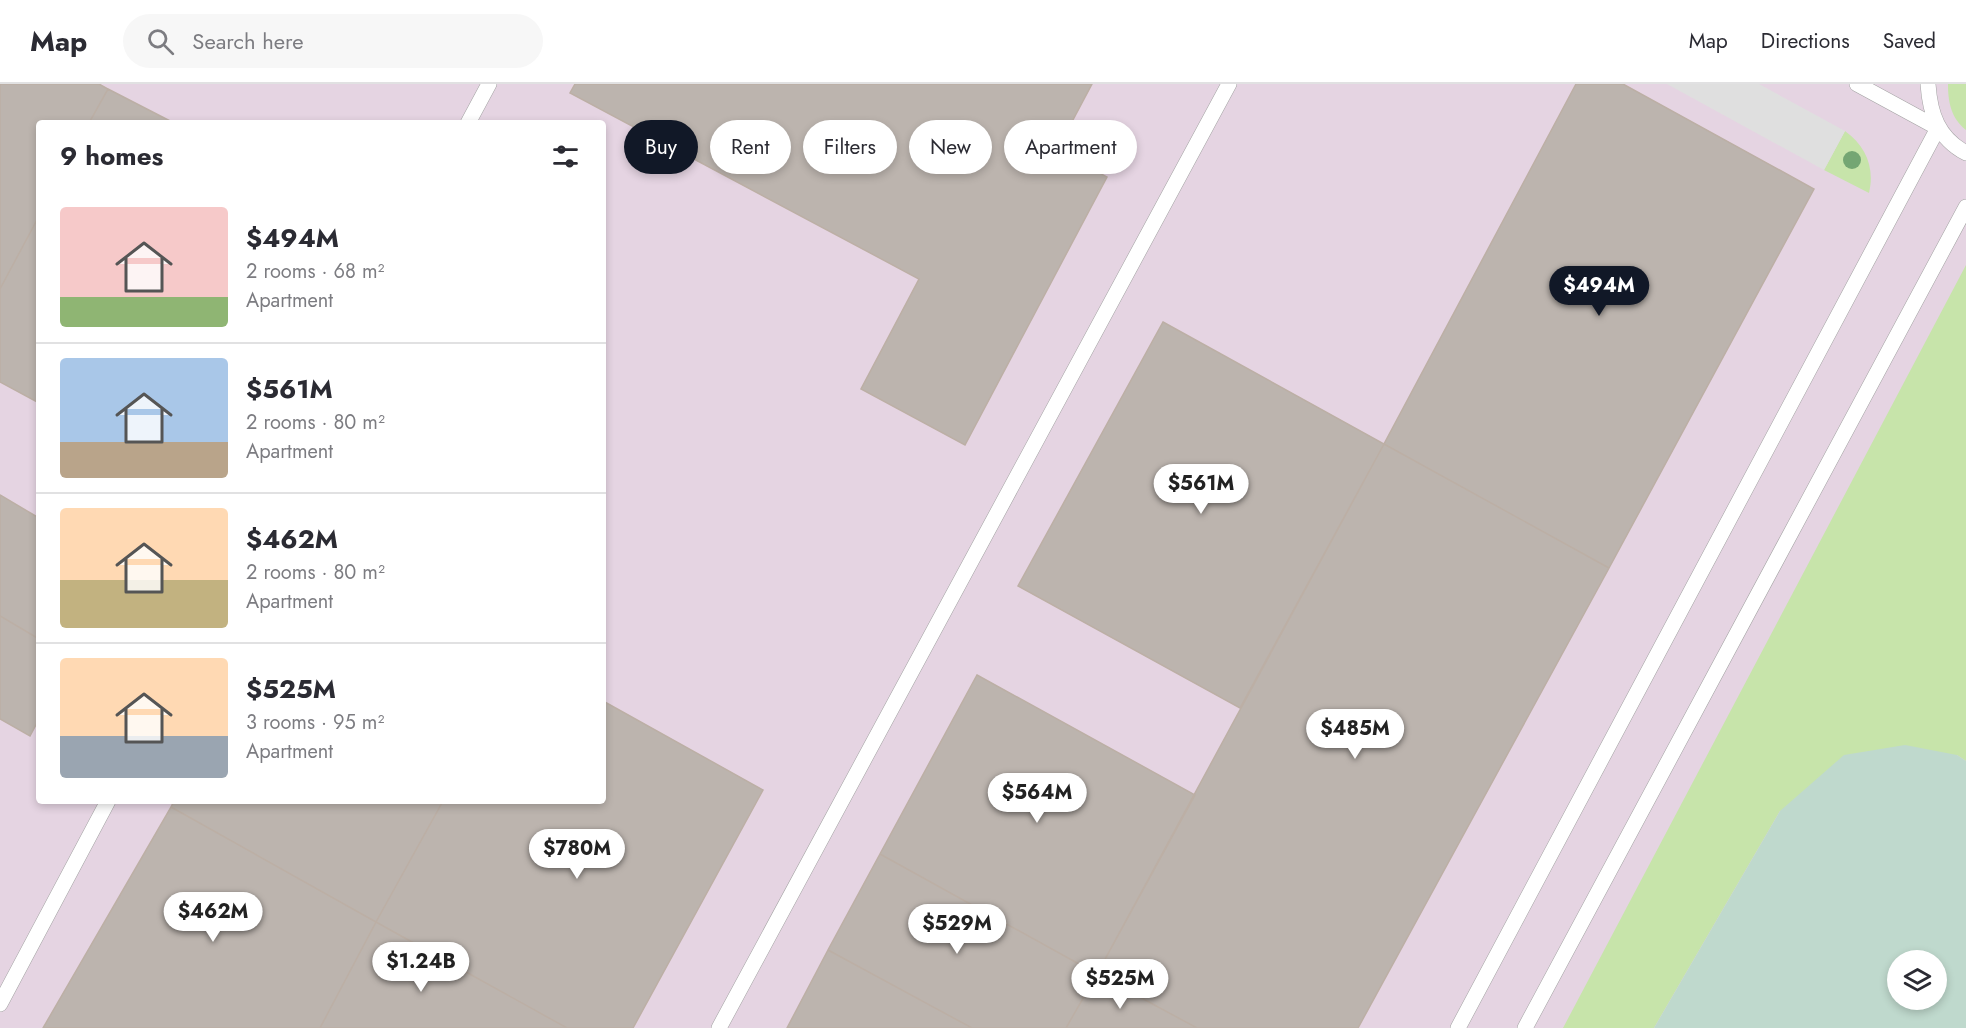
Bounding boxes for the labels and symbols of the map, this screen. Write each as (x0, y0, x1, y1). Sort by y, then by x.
pin: $494M (1557, 266, 1641, 317)
pin: $561M (1159, 464, 1243, 515)
pin: $485M (1313, 709, 1397, 760)
pin: $564M (995, 773, 1079, 824)
pin: $780M (535, 829, 619, 880)
pin: $462M (171, 892, 255, 943)
pin: $529M (915, 904, 999, 955)
pin: $1.24B (372, 942, 470, 993)
pin: $525M (1078, 959, 1162, 1010)

